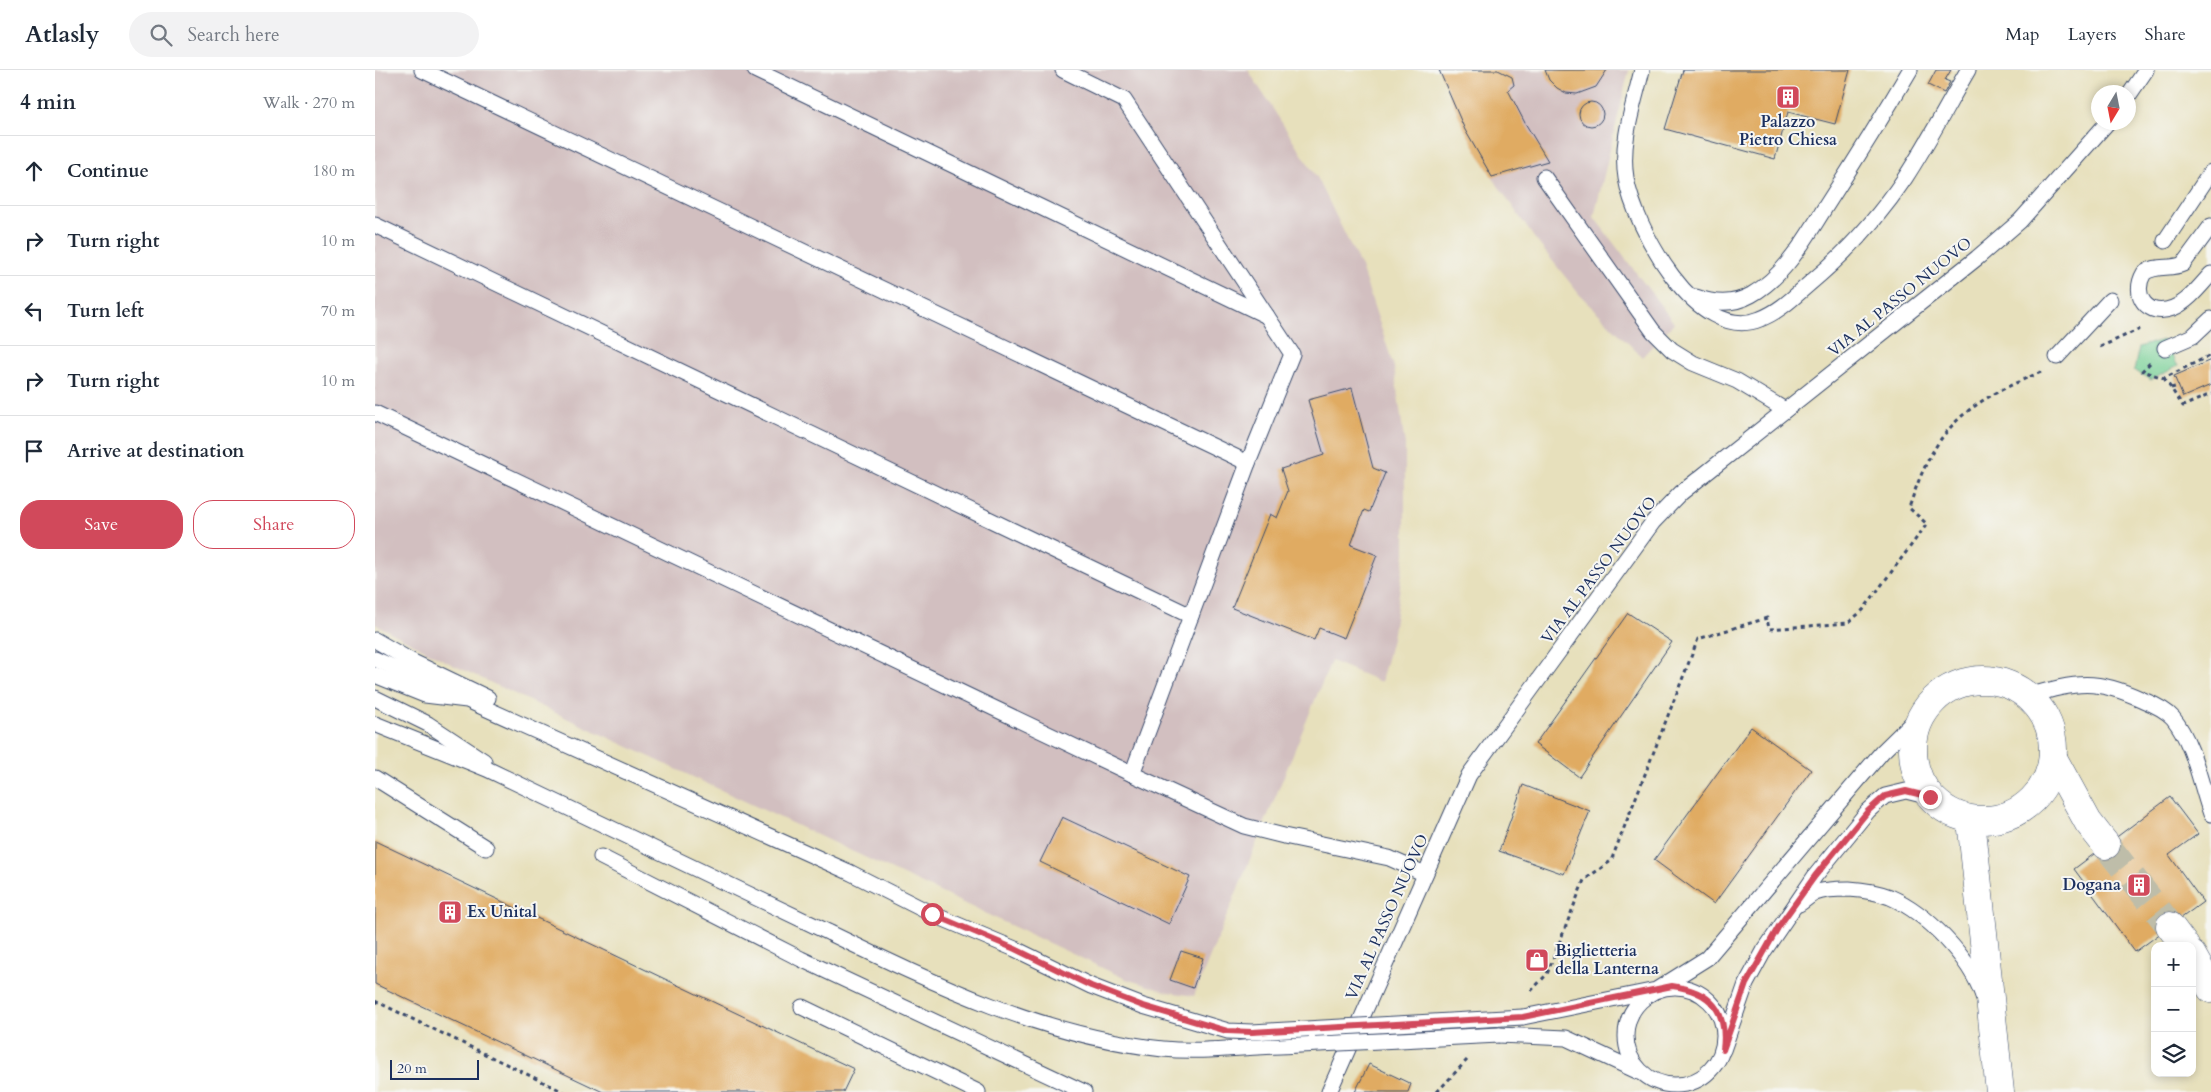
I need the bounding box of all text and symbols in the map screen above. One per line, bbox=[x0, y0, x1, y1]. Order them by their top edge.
search box bbox=[129, 12, 479, 57]
text: Atlasly bbox=[25, 18, 99, 51]
icon: search bbox=[147, 21, 175, 49]
text: Search here bbox=[187, 22, 280, 48]
text: Map bbox=[2005, 22, 2040, 47]
text: Layers bbox=[2068, 22, 2117, 47]
text: Share bbox=[2145, 22, 2186, 47]
building icon: Palazzo Pietro Chiesa bbox=[1775, 84, 1801, 110]
north arrow bbox=[2091, 85, 2136, 130]
text: 4 min bbox=[20, 88, 76, 117]
text: Walk · 270 m bbox=[263, 92, 355, 114]
place label: Palazzo Pietro Chiesa bbox=[1739, 111, 1837, 151]
icon: ahead bbox=[20, 157, 48, 185]
text: Continue bbox=[67, 158, 149, 184]
text: 180 m bbox=[313, 160, 355, 182]
icon: right bbox=[20, 227, 48, 255]
text: Turn right bbox=[67, 228, 159, 254]
text: 10 m bbox=[321, 230, 355, 252]
street label: VIA AL PASSO NUOVO bbox=[1823, 232, 1977, 362]
icon: left bbox=[20, 297, 48, 325]
text: Turn left bbox=[67, 298, 144, 324]
text: 70 m bbox=[321, 300, 355, 322]
icon: right bbox=[20, 367, 48, 395]
text: Turn right bbox=[67, 368, 159, 394]
text: 10 m bbox=[321, 370, 355, 392]
icon: arrive bbox=[20, 437, 48, 465]
text: Arrive at destination bbox=[67, 438, 244, 464]
street label: VIA AL PASSO NUOVO bbox=[1536, 492, 1662, 648]
button: Save bbox=[20, 500, 183, 549]
button: Share bbox=[193, 500, 355, 549]
route end bbox=[1919, 786, 1942, 809]
street label: VIA AL PASSO NUOVO bbox=[1340, 831, 1434, 1003]
building icon: Dogana bbox=[2126, 872, 2152, 898]
place label: Dogana bbox=[2062, 874, 2121, 896]
building icon: Ex Unital bbox=[437, 899, 463, 925]
place label: Ex Unital bbox=[467, 901, 537, 923]
route start bbox=[921, 903, 944, 926]
place label: Biglietteria della Lanterna bbox=[1555, 940, 1659, 980]
map controls bbox=[2151, 942, 2196, 1077]
button: + bbox=[2151, 942, 2196, 987]
shop icon: Biglietteria della Lanterna bbox=[1524, 947, 1550, 973]
button: − bbox=[2151, 987, 2196, 1032]
button: layers bbox=[2151, 1032, 2196, 1077]
scale bar bbox=[390, 1057, 479, 1080]
text: 20 m bbox=[397, 1059, 427, 1078]

